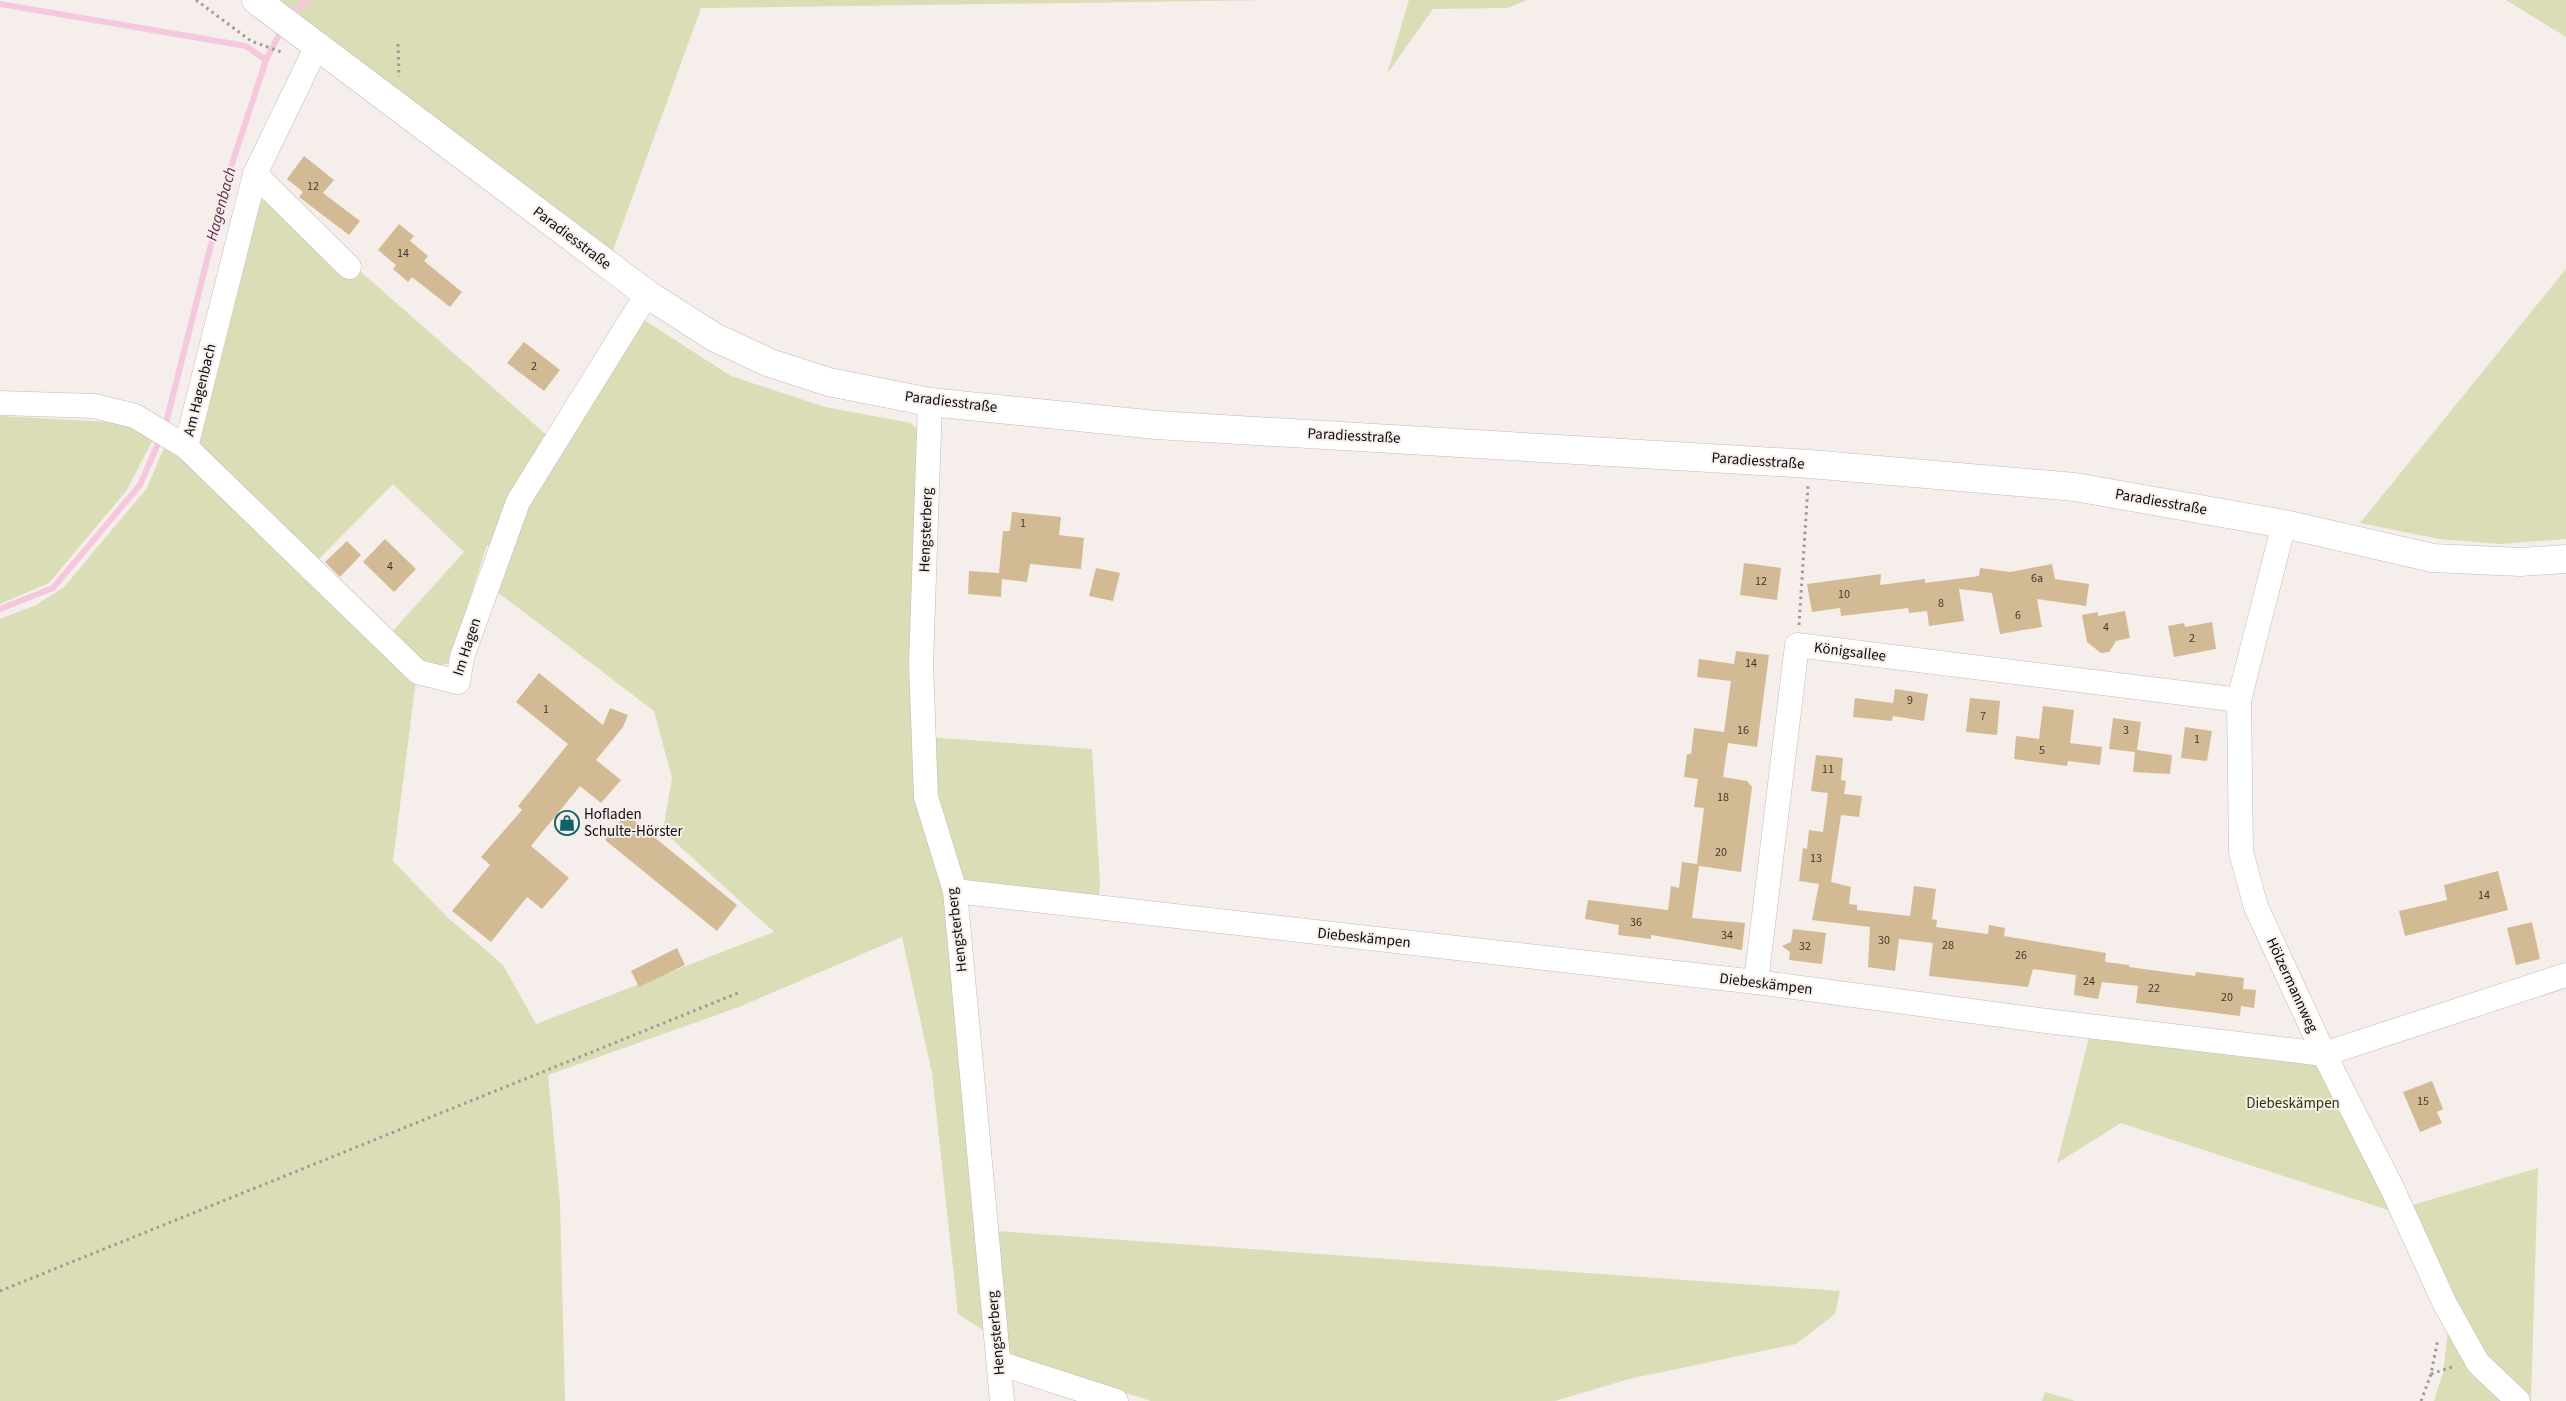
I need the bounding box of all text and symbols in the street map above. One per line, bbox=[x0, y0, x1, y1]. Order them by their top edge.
water label: Hagenbach bbox=[201, 165, 241, 243]
house number: 12 bbox=[307, 178, 319, 195]
street label: Paradiesstraße bbox=[529, 202, 615, 274]
house number: 14 bbox=[397, 245, 409, 262]
street label: Am Hagenbach bbox=[178, 342, 222, 438]
house number: 2 bbox=[531, 358, 537, 375]
street label: Paradiesstraße bbox=[904, 386, 998, 418]
street label: Paradiesstraße bbox=[1307, 423, 1401, 449]
street label: Paradiesstraße bbox=[1711, 447, 1805, 475]
street label: Paradiesstraße bbox=[2113, 484, 2209, 520]
street label: Hengsterberg bbox=[914, 487, 938, 573]
house number: 1 bbox=[1020, 515, 1026, 532]
house number: 4 bbox=[387, 558, 393, 575]
house number: 6a bbox=[2031, 570, 2043, 587]
house number: 12 bbox=[1755, 573, 1767, 590]
house number: 10 bbox=[1838, 586, 1850, 603]
house number: 8 bbox=[1938, 595, 1944, 612]
house number: 6 bbox=[2015, 607, 2021, 624]
street label: Im Hagen bbox=[448, 615, 486, 679]
house number: 4 bbox=[2103, 619, 2109, 636]
house number: 2 bbox=[2189, 630, 2195, 647]
street label: Königsallee bbox=[1813, 637, 1887, 667]
house number: 14 bbox=[1745, 655, 1757, 672]
house number: 9 bbox=[1907, 692, 1913, 709]
house number: 1 bbox=[543, 701, 549, 718]
house number: 7 bbox=[1980, 708, 1986, 725]
house number: 16 bbox=[1737, 722, 1749, 739]
house number: 3 bbox=[2123, 722, 2129, 739]
house number: 1 bbox=[2194, 731, 2200, 748]
house number: 5 bbox=[2039, 742, 2045, 759]
house number: 11 bbox=[1822, 761, 1834, 778]
house number: 18 bbox=[1717, 789, 1729, 806]
place label: Hofladen Schulte-Hörster bbox=[584, 804, 683, 842]
shop icon: Hofladen Schulte-Hörster bbox=[554, 810, 580, 836]
house number: 20 bbox=[1715, 844, 1727, 861]
house number: 13 bbox=[1810, 850, 1822, 867]
street label: Hengsterberg bbox=[941, 886, 973, 973]
house number: 14 bbox=[2478, 887, 2490, 904]
house number: 36 bbox=[1630, 914, 1642, 931]
street label: Diebeskämpen bbox=[1316, 923, 1412, 953]
house number: 34 bbox=[1721, 927, 1733, 944]
house number: 30 bbox=[1878, 932, 1890, 949]
street label: Hölzermannweg bbox=[2261, 934, 2323, 1036]
house number: 28 bbox=[1942, 937, 1954, 954]
house number: 32 bbox=[1799, 938, 1811, 955]
house number: 26 bbox=[2015, 947, 2027, 964]
street label: Diebeskämpen bbox=[1718, 968, 1814, 1000]
house number: 24 bbox=[2083, 973, 2095, 990]
house number: 22 bbox=[2148, 980, 2160, 997]
house number: 20 bbox=[2221, 989, 2233, 1006]
park label: Diebeskämpen bbox=[2246, 1093, 2340, 1114]
house number: 15 bbox=[2417, 1093, 2429, 1110]
street label: Hengsterberg bbox=[982, 1289, 1010, 1376]

